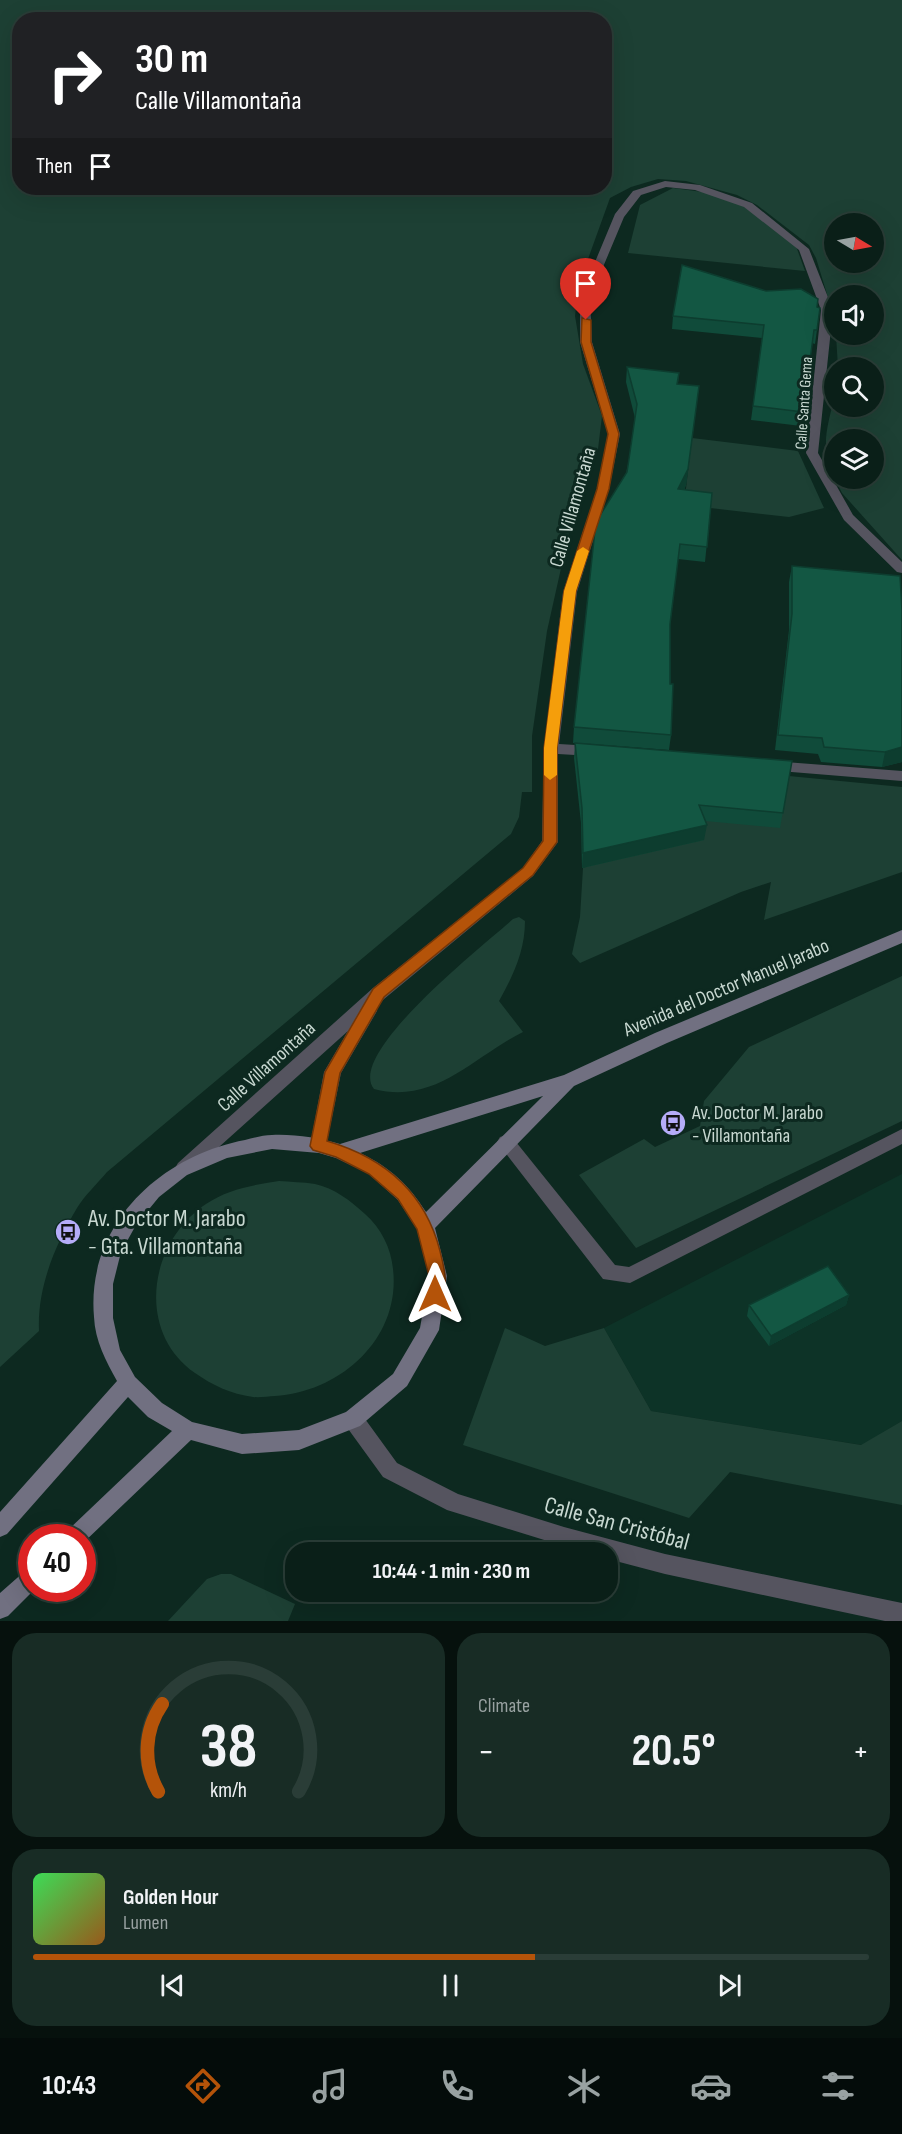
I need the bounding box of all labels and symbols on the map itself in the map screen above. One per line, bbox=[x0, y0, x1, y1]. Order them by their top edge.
north arrow bbox=[824, 213, 884, 273]
pin bbox=[560, 258, 611, 320]
street label: Calle Santa Gema bbox=[792, 356, 817, 450]
street label: Calle Villamontaña bbox=[544, 445, 602, 570]
street label: Avenida del Doctor Manuel Jarabo bbox=[619, 934, 833, 1043]
street label: Calle Villamontaña bbox=[213, 1017, 321, 1117]
place label: Av. Doctor M. Jarabo - Villamontaña bbox=[691, 1101, 823, 1148]
bus stop icon: Av. Doctor M. Jarabo - Villamontaña bbox=[658, 1108, 688, 1138]
place label: Av. Doctor M. Jarabo - Gta. Villamontaña bbox=[87, 1204, 246, 1261]
bus stop icon: Av. Doctor M. Jarabo - Gta. Villamontaña bbox=[53, 1217, 83, 1247]
position arrow bbox=[403, 1262, 467, 1326]
street label: Calle San Cristóbal bbox=[541, 1490, 692, 1557]
speed limit sign: 40 bbox=[18, 1524, 96, 1602]

